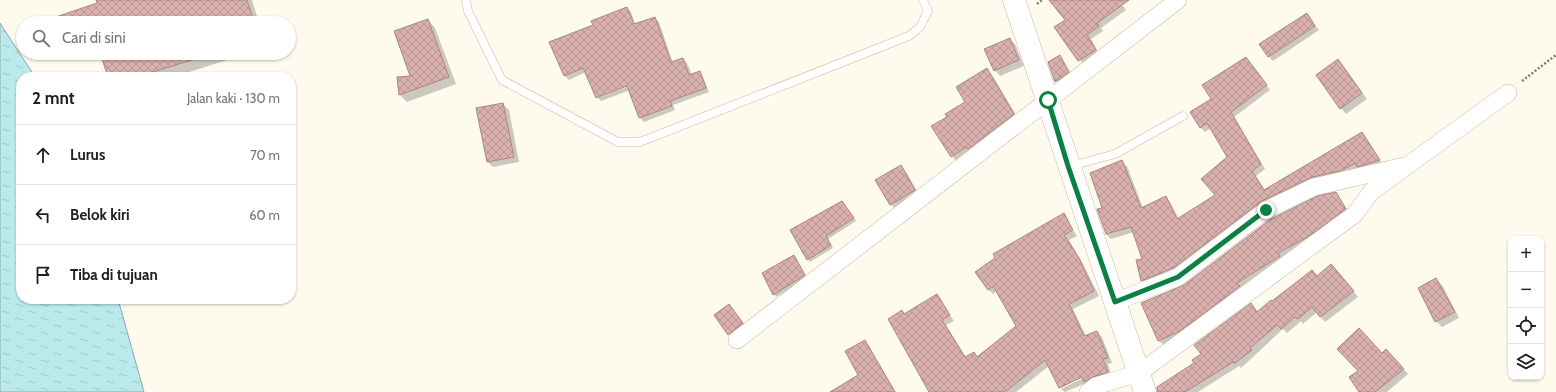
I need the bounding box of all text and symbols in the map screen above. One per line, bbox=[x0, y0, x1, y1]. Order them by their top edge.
search box bbox=[16, 16, 296, 60]
icon: search bbox=[30, 27, 52, 49]
text: Cari di sini bbox=[62, 29, 126, 47]
text: 2 mnt bbox=[32, 88, 75, 108]
text: Jalan kaki · 130 m bbox=[187, 90, 280, 106]
route start bbox=[1039, 91, 1057, 109]
icon: ahead bbox=[32, 144, 54, 166]
text: Lurus bbox=[70, 146, 105, 164]
text: 70 m bbox=[250, 147, 280, 163]
route end bbox=[1257, 201, 1275, 219]
icon: left bbox=[32, 204, 54, 226]
text: Belok kiri bbox=[70, 206, 130, 224]
text: 60 m bbox=[249, 207, 280, 223]
map controls bbox=[1508, 236, 1544, 380]
button: + bbox=[1508, 236, 1544, 272]
icon: arrive bbox=[32, 264, 54, 286]
text: Tiba di tujuan bbox=[70, 266, 158, 284]
button: − bbox=[1508, 272, 1544, 308]
button: locate bbox=[1508, 308, 1544, 344]
button: layers bbox=[1508, 344, 1544, 380]

